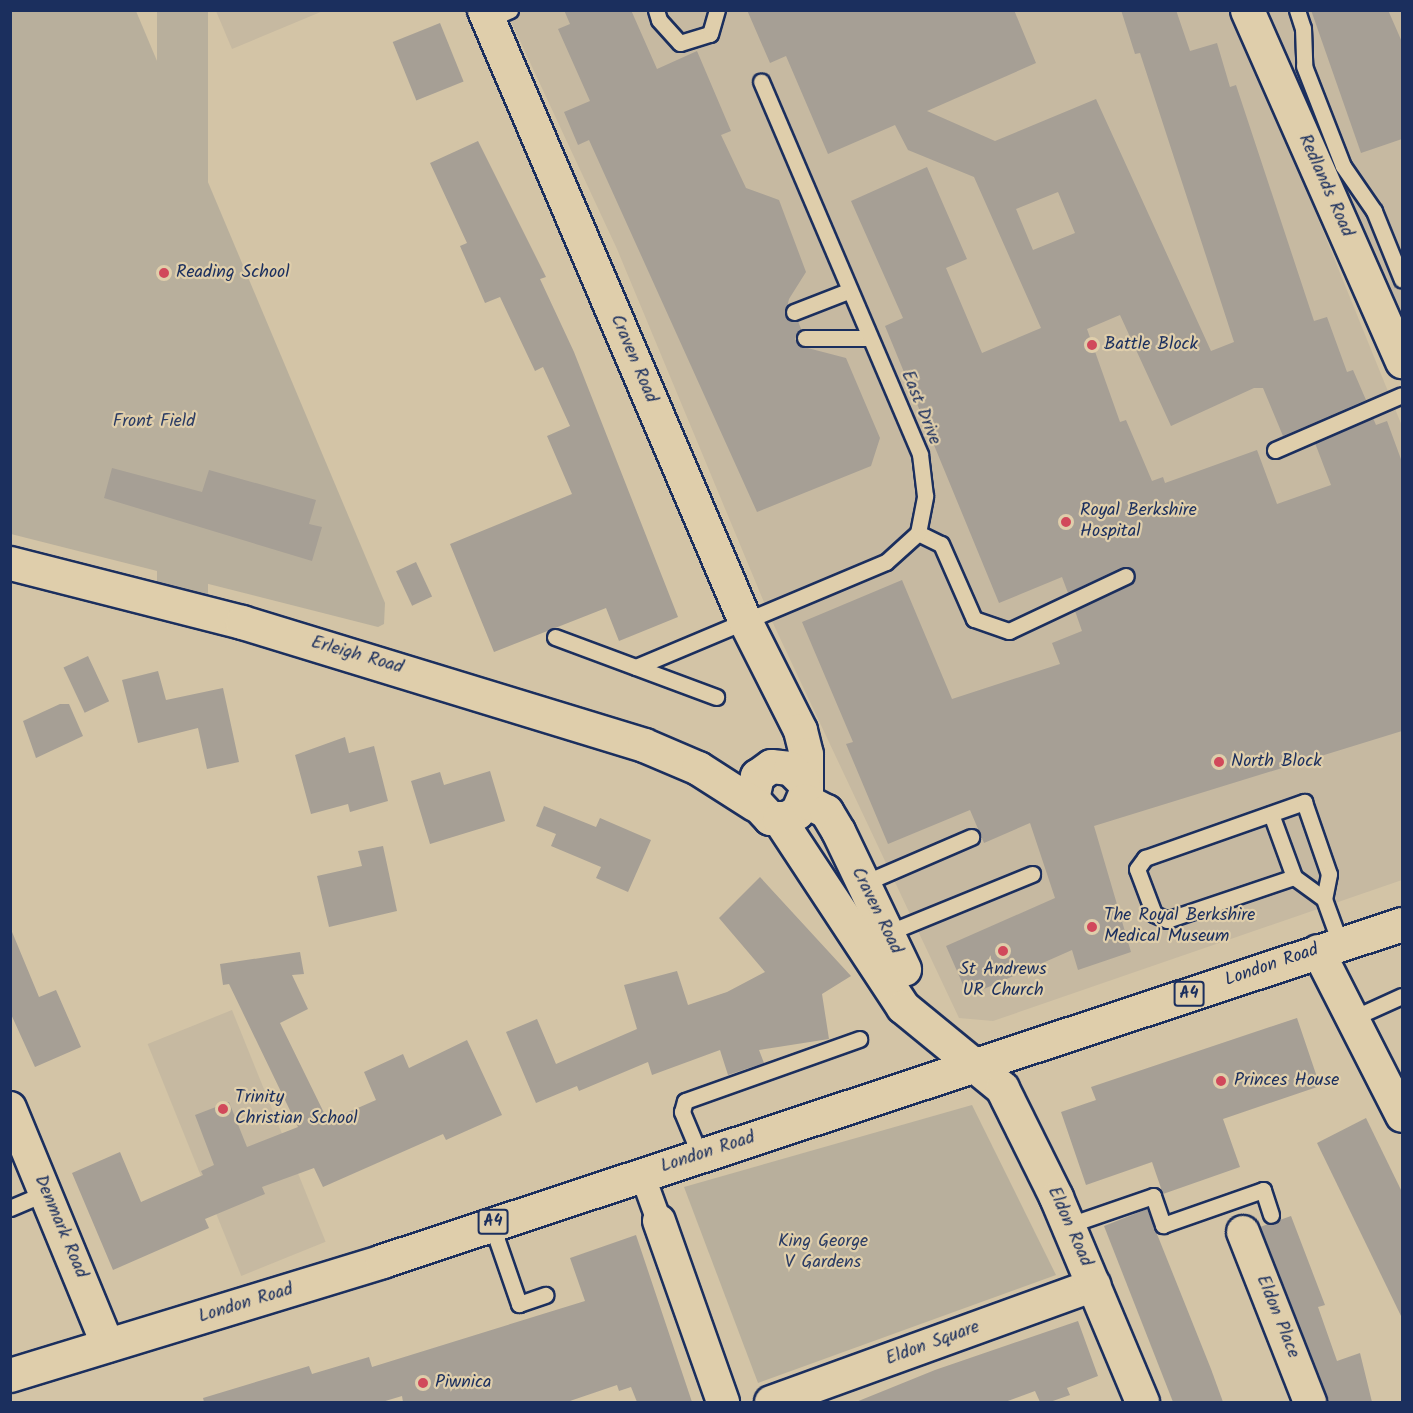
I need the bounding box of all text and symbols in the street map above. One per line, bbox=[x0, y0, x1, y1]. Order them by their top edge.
street label: Redlands Road bbox=[1293, 131, 1357, 241]
place label: Reading School bbox=[176, 262, 290, 284]
marker: Reading School bbox=[157, 266, 171, 280]
street label: Craven Road bbox=[605, 312, 661, 406]
place label: Battle Block bbox=[1104, 334, 1198, 356]
marker: Battle Block bbox=[1085, 338, 1099, 352]
street label: East Drive bbox=[895, 368, 945, 448]
park label: Front Field bbox=[113, 411, 195, 433]
place label: Royal Berkshire Hospital bbox=[1080, 501, 1197, 544]
marker: Royal Berkshire Hospital bbox=[1057, 513, 1075, 531]
street label: Erleigh Road bbox=[308, 633, 406, 679]
place label: North Block bbox=[1231, 751, 1322, 773]
marker: North Block bbox=[1212, 755, 1226, 769]
street label: Craven Road bbox=[846, 864, 906, 958]
place label: The Royal Berkshire Medical Museum bbox=[1104, 906, 1255, 948]
marker: The Royal Berkshire Medical Museum bbox=[1085, 920, 1099, 934]
street label: London Road bbox=[1222, 940, 1322, 992]
marker: St Andrews UR Church bbox=[996, 944, 1010, 958]
place label: St Andrews UR Church bbox=[959, 960, 1047, 1002]
road number: A4 bbox=[1172, 981, 1206, 1007]
place label: Princes House bbox=[1234, 1070, 1339, 1092]
marker: Princes House bbox=[1212, 1072, 1230, 1090]
place label: Trinity Christian School bbox=[235, 1088, 358, 1130]
marker: Trinity Christian School bbox=[216, 1102, 230, 1116]
street label: London Road bbox=[658, 1128, 758, 1178]
street label: Denmark Road bbox=[29, 1172, 91, 1282]
street label: Eldon Road bbox=[1042, 1184, 1096, 1270]
road number: A4 bbox=[476, 1209, 510, 1235]
park label: King George V Gardens bbox=[778, 1232, 868, 1274]
street label: Eldon Place bbox=[1251, 1272, 1303, 1362]
street label: London Road bbox=[196, 1279, 296, 1329]
street label: Eldon Square bbox=[883, 1317, 983, 1371]
place label: Piwnica bbox=[435, 1372, 492, 1394]
marker: Piwnica bbox=[416, 1376, 430, 1390]

